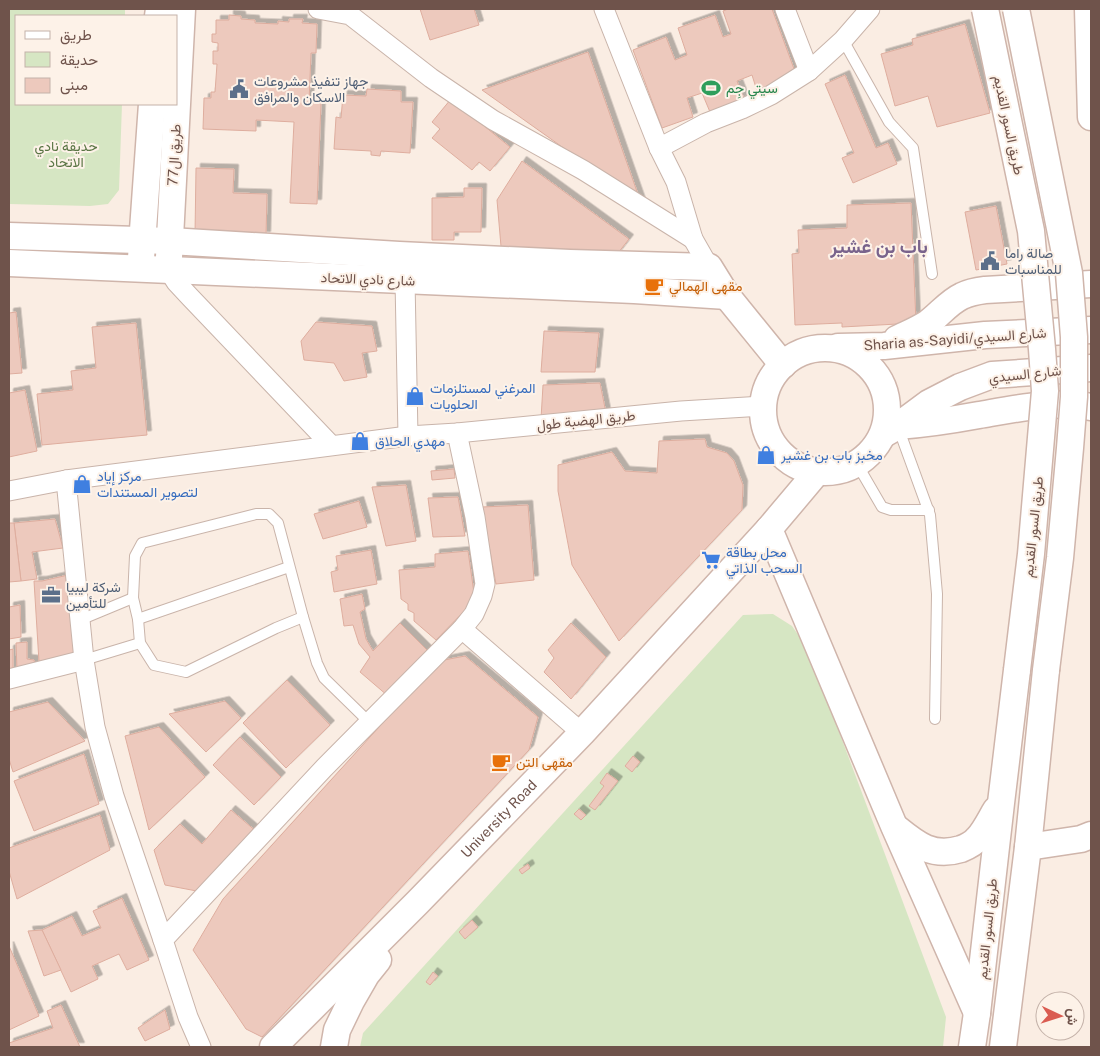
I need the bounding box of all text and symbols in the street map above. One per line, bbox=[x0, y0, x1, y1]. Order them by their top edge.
legend bbox=[15, 15, 178, 105]
text: طريق bbox=[60, 26, 92, 45]
text: حديقة bbox=[60, 51, 98, 69]
place label: جهاز تنفيذ مشروعات الاسكان والمرافق bbox=[254, 73, 368, 106]
street label: طريق السور القديم bbox=[990, 74, 1027, 177]
text: مبنى bbox=[60, 76, 88, 95]
sports icon: سيتي جِم bbox=[700, 77, 722, 99]
public building icon: جهاز تنفيذ مشروعات الاسكان والمرافق bbox=[228, 78, 250, 100]
place label: سيتي جِم bbox=[726, 80, 778, 100]
street label: طريق ال77 bbox=[164, 123, 186, 187]
park label: حديقة نادي الاتحاد bbox=[34, 138, 98, 170]
district label: باب بن غشير bbox=[829, 235, 928, 259]
place label: صالة راما للمناسبات bbox=[1005, 245, 1062, 278]
public building icon: صالة راما للمناسبات bbox=[979, 250, 1001, 272]
street label: شارع نادي الاتحاد bbox=[320, 269, 416, 293]
cafe icon: مقهى الهمالي bbox=[643, 275, 665, 297]
place label: مقهى الهمالي bbox=[669, 278, 743, 298]
street label: Sharia as-Sayidi/شارع السيدي bbox=[863, 325, 1047, 357]
street label: شارع السيدي bbox=[988, 362, 1063, 390]
place label: المرغني لمستلزمات الحلويات bbox=[430, 380, 536, 413]
shop icon: المرغني لمستلزمات الحلويات bbox=[404, 385, 426, 407]
street label: طريق الهضبة طول bbox=[536, 407, 636, 435]
shop icon: مهدي الحلاق bbox=[349, 430, 371, 452]
place label: مهدي الحلاق bbox=[375, 433, 445, 453]
shop icon: مخبز باب بن غشير bbox=[755, 444, 777, 466]
place label: مخبز باب بن غشير bbox=[780, 447, 883, 464]
place label: مركز إياد لتصوير المستندات bbox=[97, 468, 198, 501]
shop icon: مركز إياد لتصوير المستندات bbox=[71, 473, 93, 495]
street label: طريق السور القديم bbox=[1020, 476, 1047, 578]
place label: محل بطاقة السحب الذاتي bbox=[726, 544, 802, 580]
supermarket icon: محل بطاقة السحب الذاتي bbox=[700, 549, 722, 571]
place label: شركة ليبيا للتأمين bbox=[66, 579, 121, 612]
office icon: شركة ليبيا للتأمين bbox=[40, 584, 62, 606]
cafe icon: مقهى التن bbox=[490, 751, 512, 773]
place label: مقهى التن bbox=[516, 754, 573, 771]
street label: University Road bbox=[458, 777, 540, 861]
street label: طريق السور القديم bbox=[974, 878, 1001, 980]
north arrow bbox=[1035, 991, 1085, 1041]
text: ش bbox=[1063, 1008, 1082, 1026]

